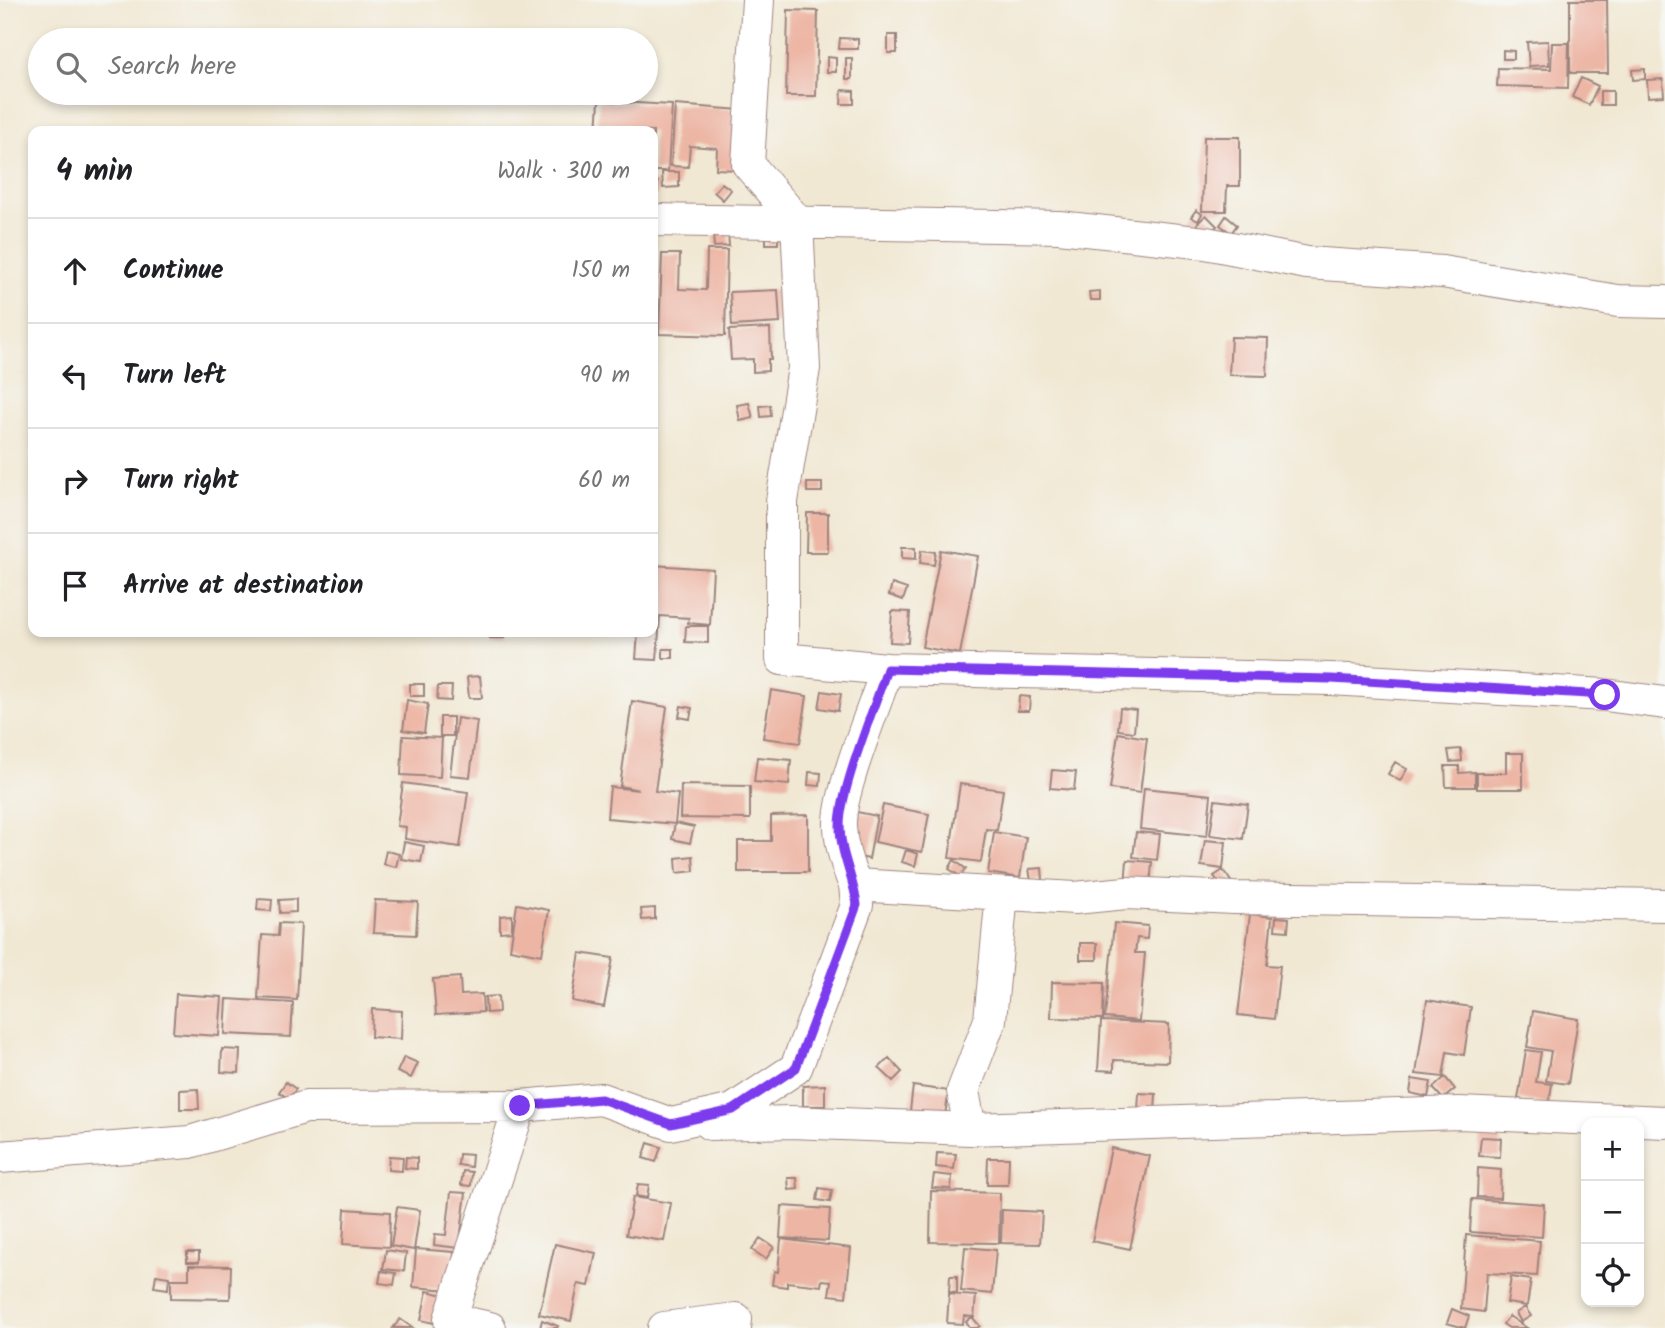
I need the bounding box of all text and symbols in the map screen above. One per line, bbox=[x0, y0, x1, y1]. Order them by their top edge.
search box bbox=[28, 28, 658, 105]
text: Search here bbox=[108, 46, 236, 88]
icon: search bbox=[52, 48, 90, 86]
text: 4 min bbox=[56, 148, 133, 196]
text: Walk · 300 m bbox=[497, 154, 630, 190]
text: Continue bbox=[123, 250, 224, 292]
icon: ahead bbox=[56, 252, 94, 290]
text: 150 m bbox=[571, 253, 630, 289]
text: Turn left bbox=[123, 355, 226, 397]
icon: left bbox=[56, 357, 94, 395]
text: 90 m bbox=[580, 358, 630, 394]
text: Turn right bbox=[123, 460, 239, 502]
icon: right bbox=[56, 462, 94, 500]
text: 60 m bbox=[578, 463, 630, 499]
text: Arrive at destination bbox=[123, 565, 363, 607]
icon: arrive bbox=[56, 567, 94, 605]
route start bbox=[1589, 679, 1620, 710]
route end bbox=[504, 1090, 535, 1121]
map controls bbox=[1581, 1118, 1644, 1307]
button: + bbox=[1581, 1118, 1644, 1181]
button: − bbox=[1581, 1181, 1644, 1244]
button: locate bbox=[1581, 1244, 1644, 1307]

